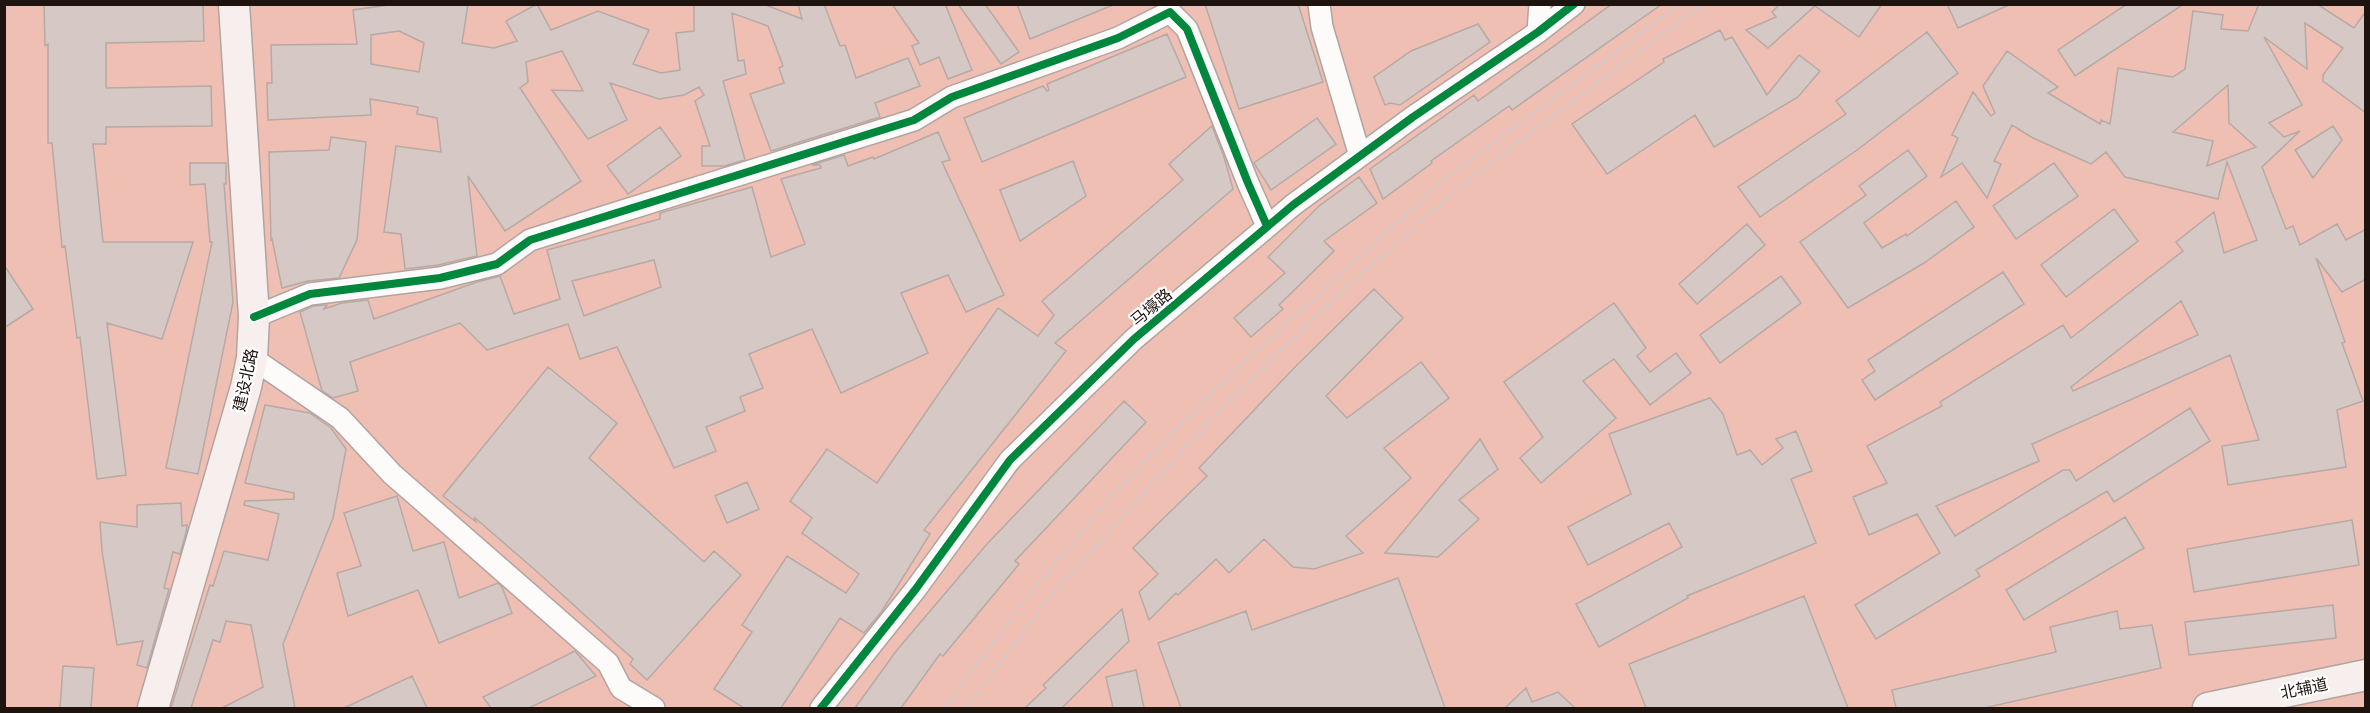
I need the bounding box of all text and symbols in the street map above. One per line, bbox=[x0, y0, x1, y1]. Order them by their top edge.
street label: 马壕路 bbox=[1127, 285, 1175, 329]
street label: 建设北路 bbox=[230, 347, 260, 413]
street label: 北辅道 bbox=[2279, 674, 2329, 702]

